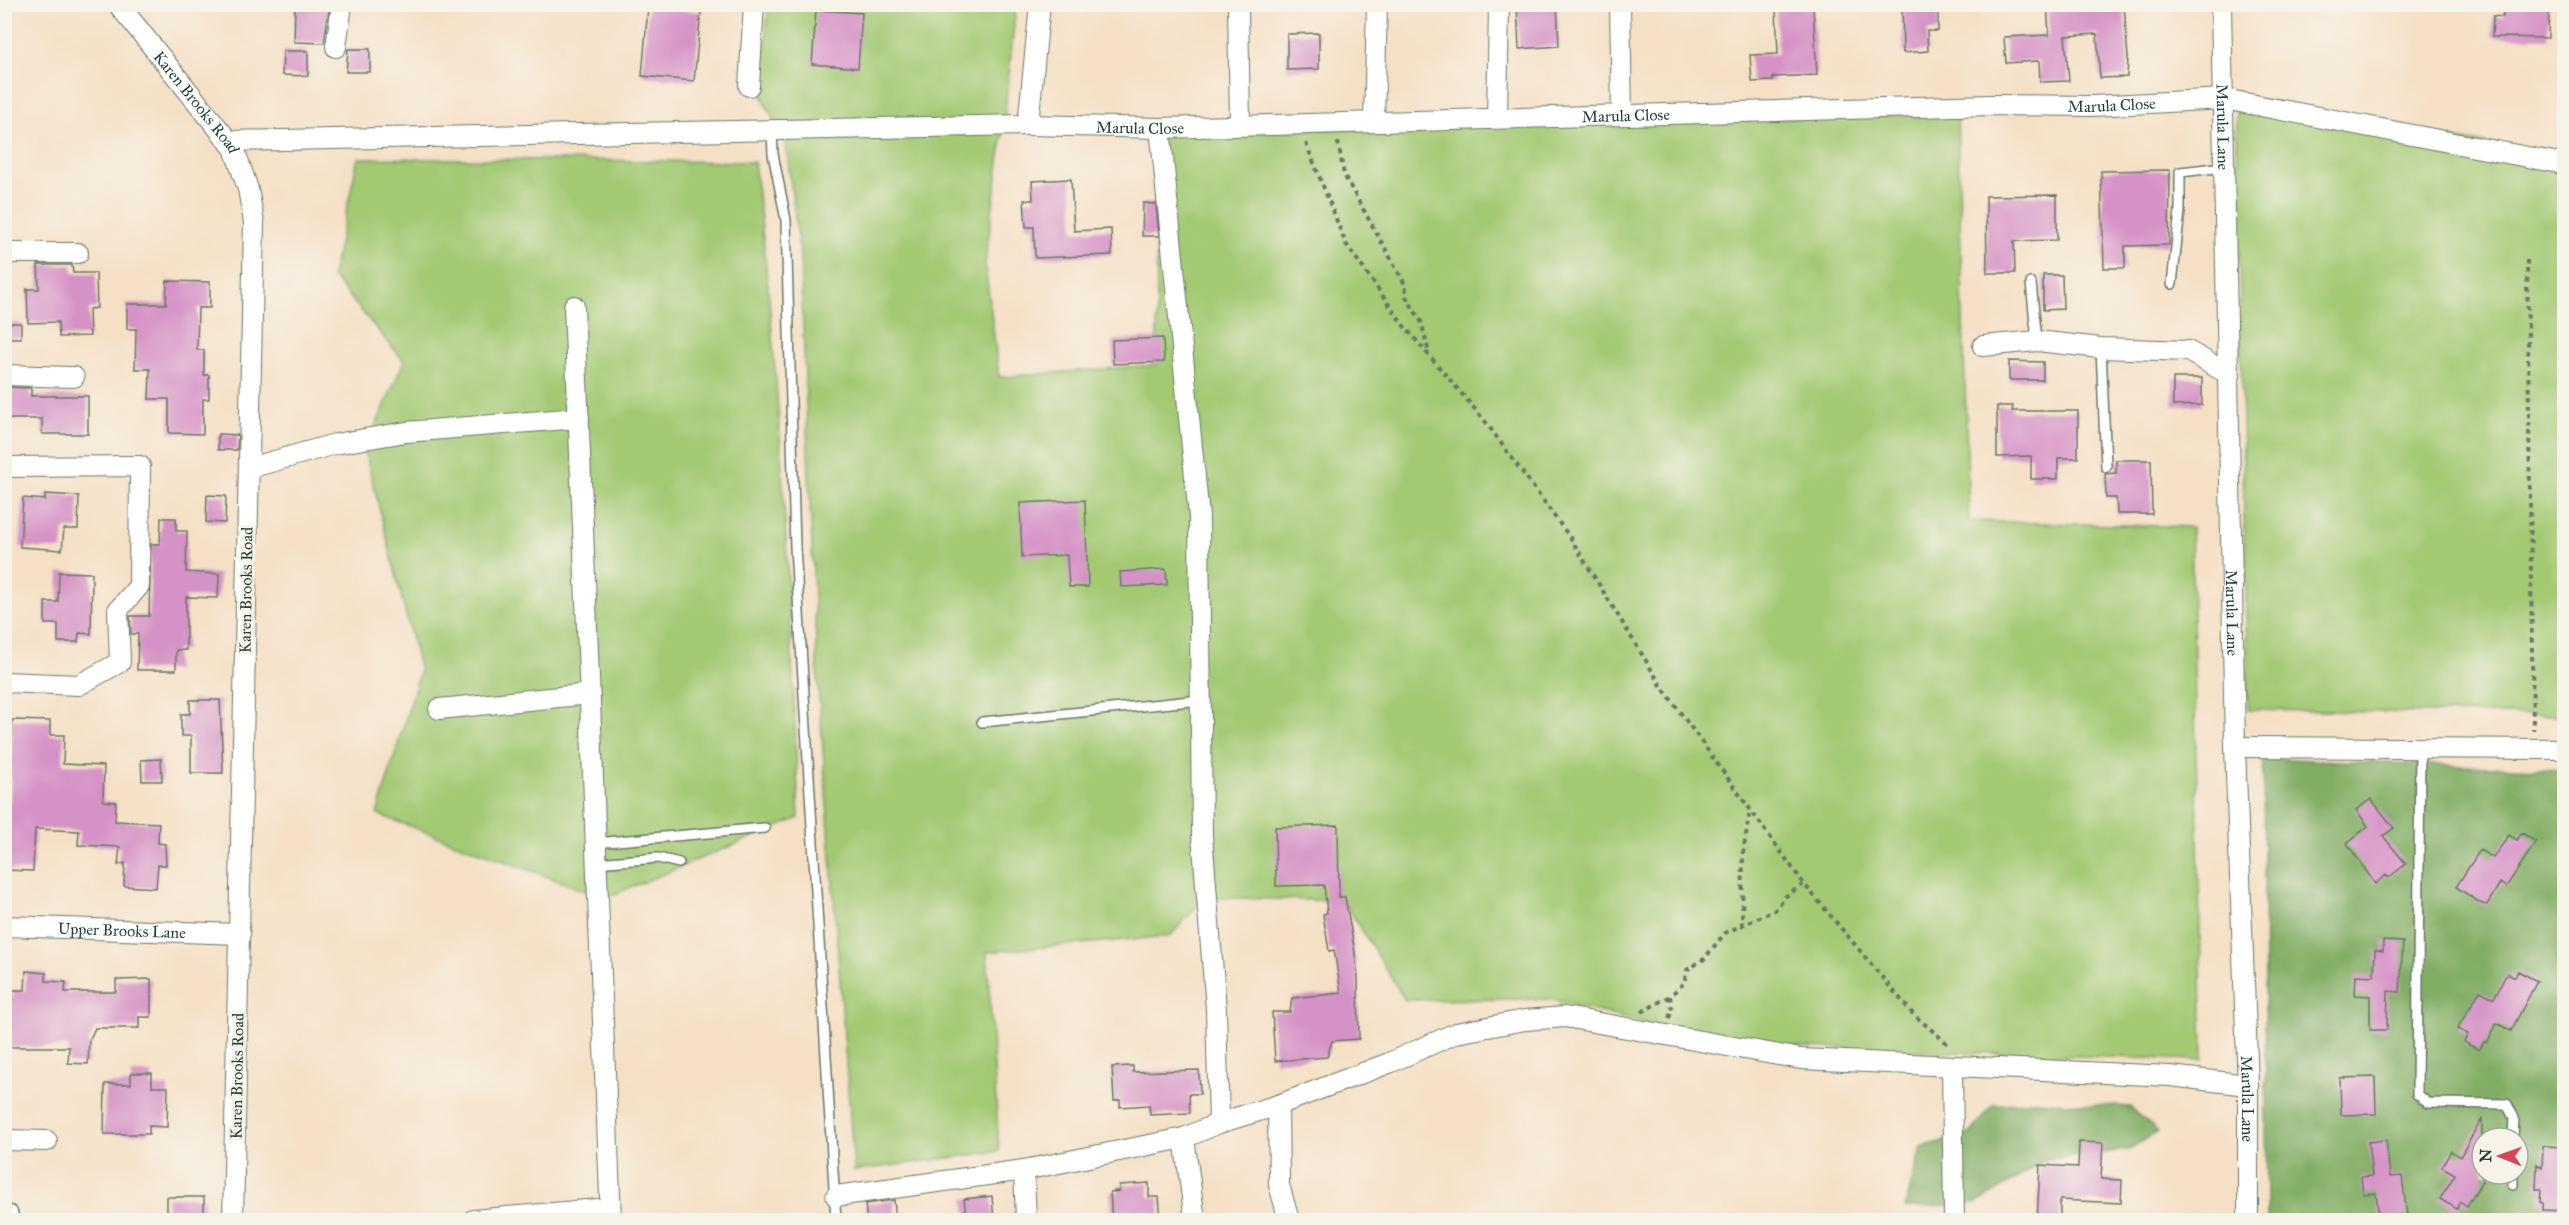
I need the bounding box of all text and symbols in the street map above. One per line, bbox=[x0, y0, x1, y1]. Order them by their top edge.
street label: Karen Brooks Road bbox=[150, 47, 244, 155]
street label: Marula Lane bbox=[2213, 84, 2234, 171]
street label: Marula Close bbox=[2067, 93, 2157, 116]
street label: Marula Close bbox=[1581, 104, 1671, 126]
street label: Marula Close bbox=[1096, 117, 1185, 138]
street label: Karen Brooks Road bbox=[235, 527, 257, 653]
street label: Marula Lane bbox=[2222, 570, 2243, 657]
street label: Upper Brooks Lane bbox=[58, 918, 186, 942]
street label: Karen Brooks Road bbox=[226, 1013, 248, 1139]
street label: Marula Lane bbox=[2237, 1055, 2258, 1142]
north arrow bbox=[2470, 1126, 2530, 1186]
text: N bbox=[2476, 1148, 2495, 1163]

